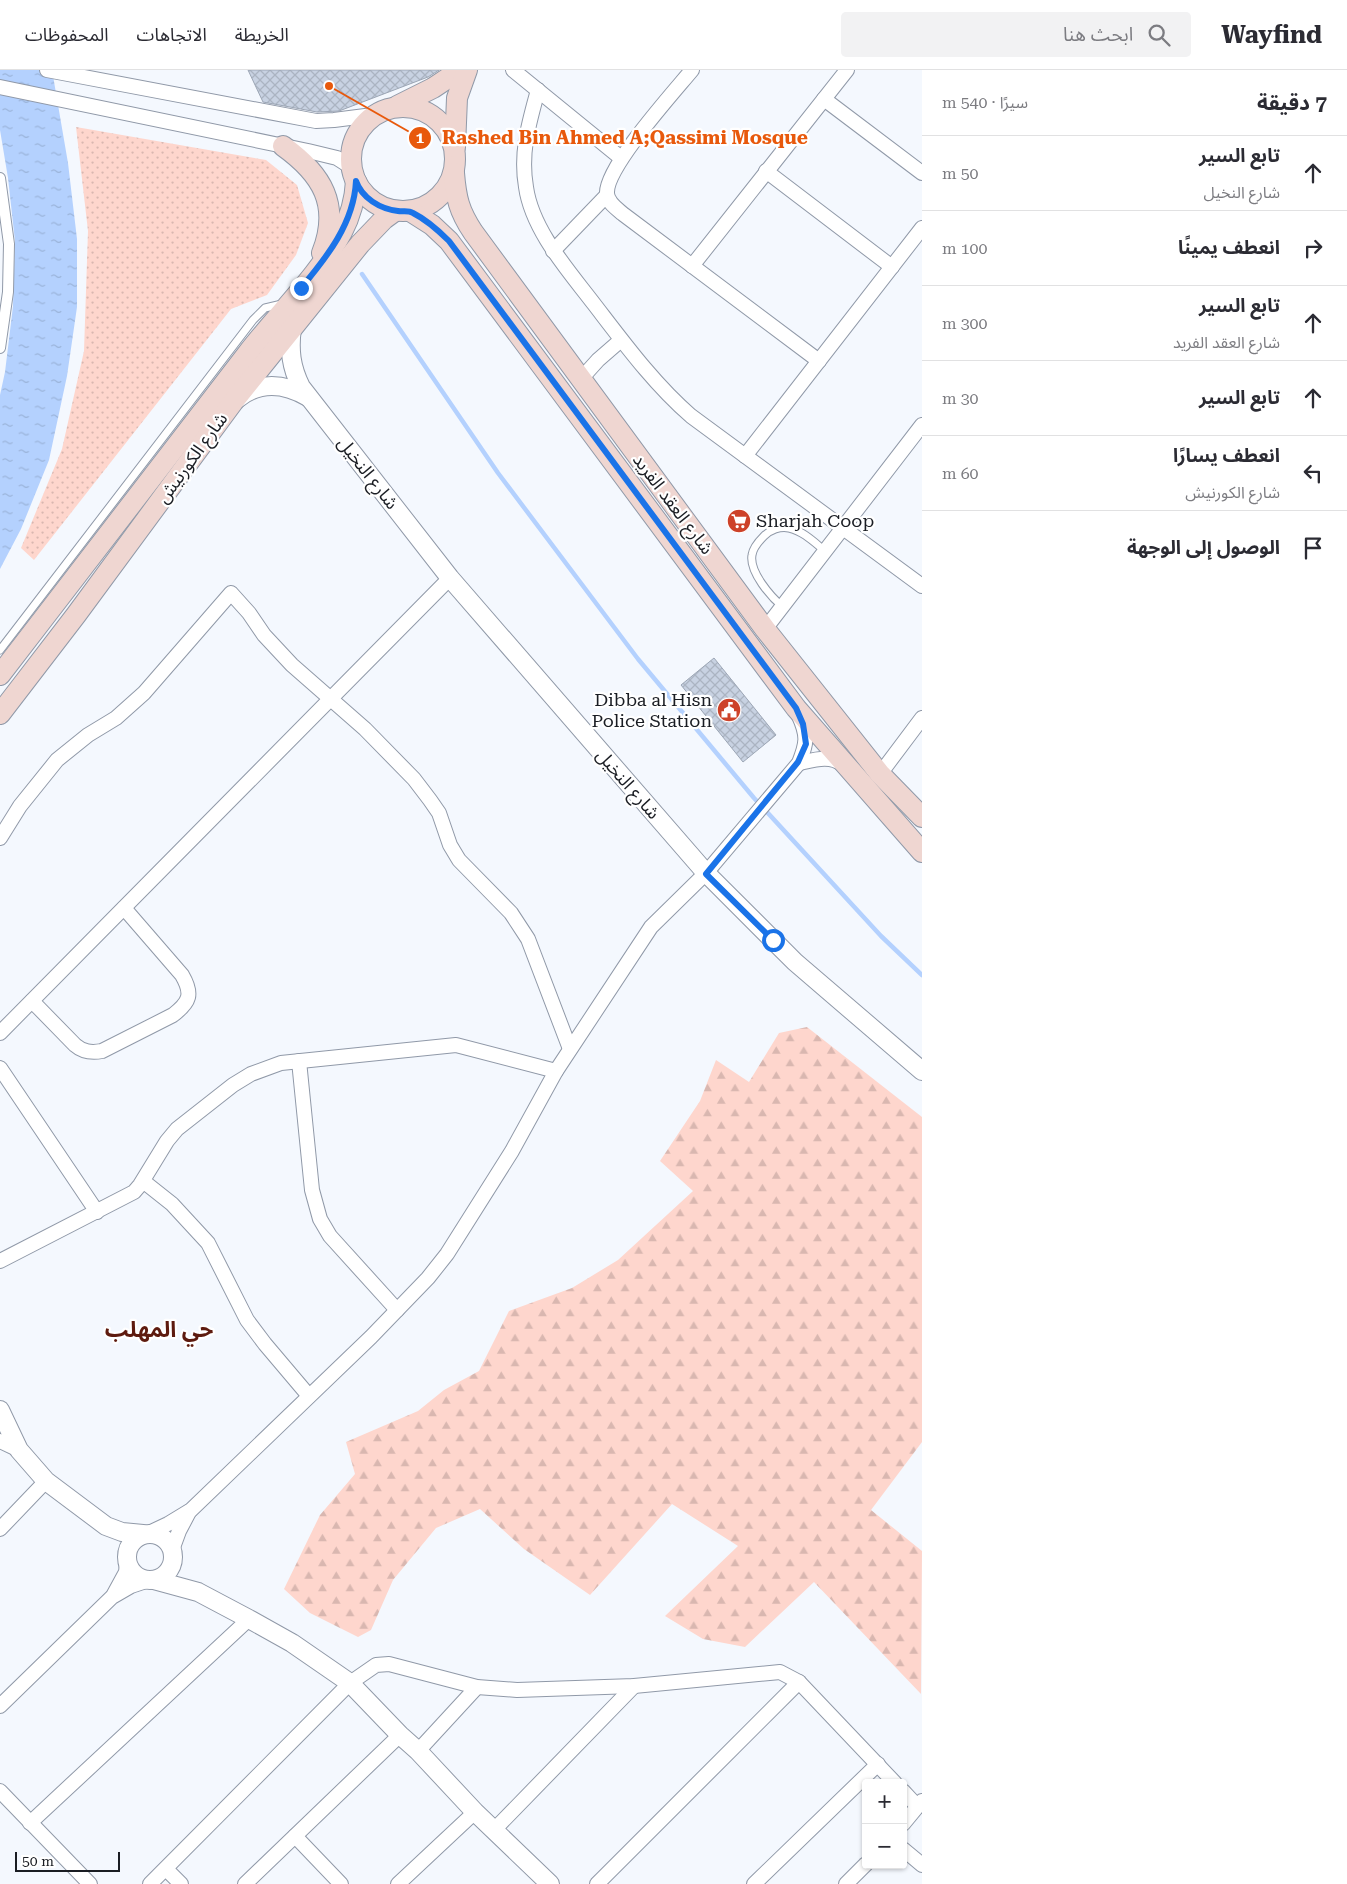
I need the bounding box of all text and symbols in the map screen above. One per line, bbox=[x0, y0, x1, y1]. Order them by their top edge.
search box bbox=[841, 12, 1191, 57]
icon: search bbox=[1145, 21, 1173, 49]
text: Wayfind bbox=[1221, 21, 1322, 49]
text: ابحث هنا bbox=[1063, 23, 1133, 46]
text: المحفوظات bbox=[25, 24, 109, 45]
text: الاتجاهات bbox=[137, 24, 207, 45]
text: الخريطة bbox=[235, 24, 289, 45]
text: 7 دقيقة bbox=[1257, 91, 1327, 115]
text: سيرًا · 540 m bbox=[942, 93, 1028, 112]
callout: Rashed Bin Ahmed A;Qassimi Mosque bbox=[408, 121, 818, 155]
text: Rashed Bin Ahmed A;Qassimi Mosque bbox=[442, 126, 808, 149]
text: 1 bbox=[416, 129, 425, 147]
text: تابع السير bbox=[1199, 144, 1280, 167]
icon: ahead bbox=[1299, 159, 1327, 187]
text: 50 m bbox=[942, 164, 979, 183]
text: شارع النخيل bbox=[1203, 183, 1280, 202]
icon: right bbox=[1299, 234, 1327, 262]
text: انعطف يمينًا bbox=[1178, 236, 1280, 259]
text: 100 m bbox=[942, 239, 988, 258]
route end bbox=[290, 277, 313, 300]
text: تابع السير bbox=[1199, 294, 1280, 317]
icon: ahead bbox=[1299, 309, 1327, 337]
text: 300 m bbox=[942, 314, 988, 333]
text: شارع العقد الفريد bbox=[1173, 333, 1280, 352]
icon: ahead bbox=[1299, 384, 1327, 412]
text: تابع السير bbox=[1199, 386, 1280, 409]
text: 30 m bbox=[942, 389, 979, 408]
street label: شارع الكورنيش bbox=[152, 408, 235, 509]
street label: شارع النخيل bbox=[330, 432, 403, 516]
text: انعطف يسارًا bbox=[1173, 444, 1280, 467]
street label: شارع العقد الفريد bbox=[626, 449, 718, 561]
icon: left bbox=[1299, 459, 1327, 487]
text: 60 m bbox=[942, 464, 979, 483]
text: شارع الكورنيش bbox=[1185, 483, 1280, 502]
supermarket icon: Sharjah Coop bbox=[726, 508, 752, 534]
place label: Sharjah Coop bbox=[756, 510, 874, 531]
icon: arrive bbox=[1299, 534, 1327, 562]
text: الوصول إلى الوجهة bbox=[1127, 536, 1280, 559]
place label: Dibba al Hisn Police Station bbox=[592, 689, 712, 731]
public building icon: Dibba al Hisn Police Station bbox=[716, 697, 742, 723]
street label: شارع النخيل bbox=[589, 744, 665, 826]
route start bbox=[762, 929, 785, 952]
district label: حي المهلب bbox=[105, 1317, 213, 1347]
map controls bbox=[862, 1779, 907, 1869]
button: + bbox=[862, 1779, 907, 1824]
button: − bbox=[862, 1824, 907, 1869]
scale bar bbox=[15, 1849, 120, 1872]
text: 50 m bbox=[22, 1853, 54, 1869]

